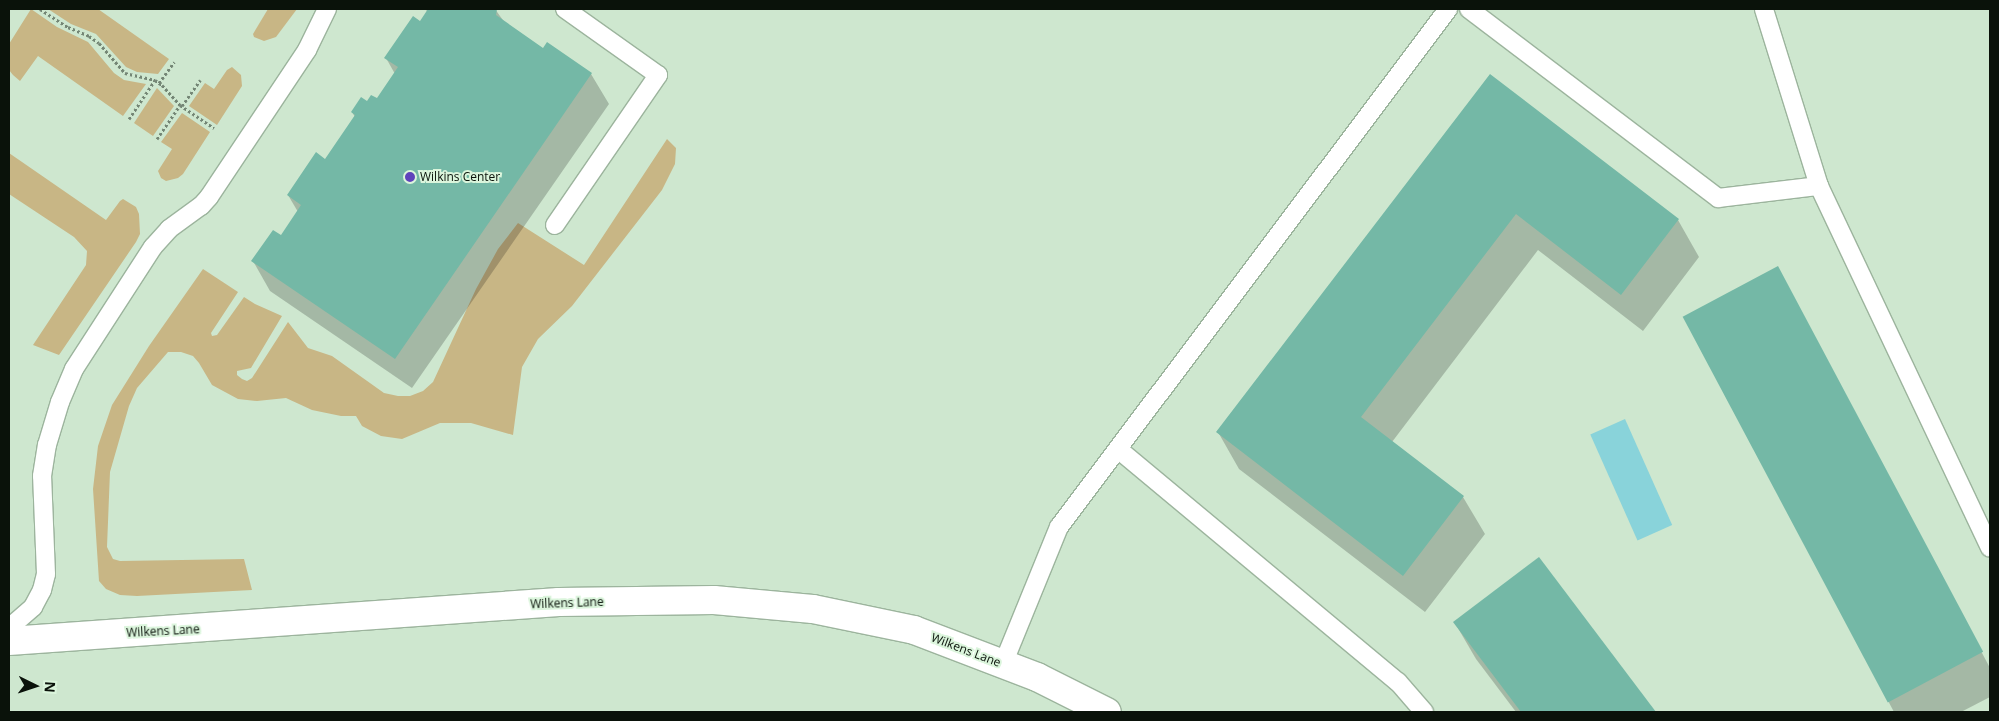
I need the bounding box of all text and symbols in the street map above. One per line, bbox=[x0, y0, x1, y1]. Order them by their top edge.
place label: Wilkins Center bbox=[420, 170, 500, 184]
marker: Wilkins Center bbox=[404, 171, 416, 183]
street label: Wilkens Lane bbox=[530, 595, 604, 611]
street label: Wilkens Lane bbox=[126, 622, 200, 640]
street label: Wilkens Lane bbox=[929, 630, 1003, 670]
north arrow bbox=[10, 661, 60, 711]
text: N bbox=[41, 681, 60, 693]

